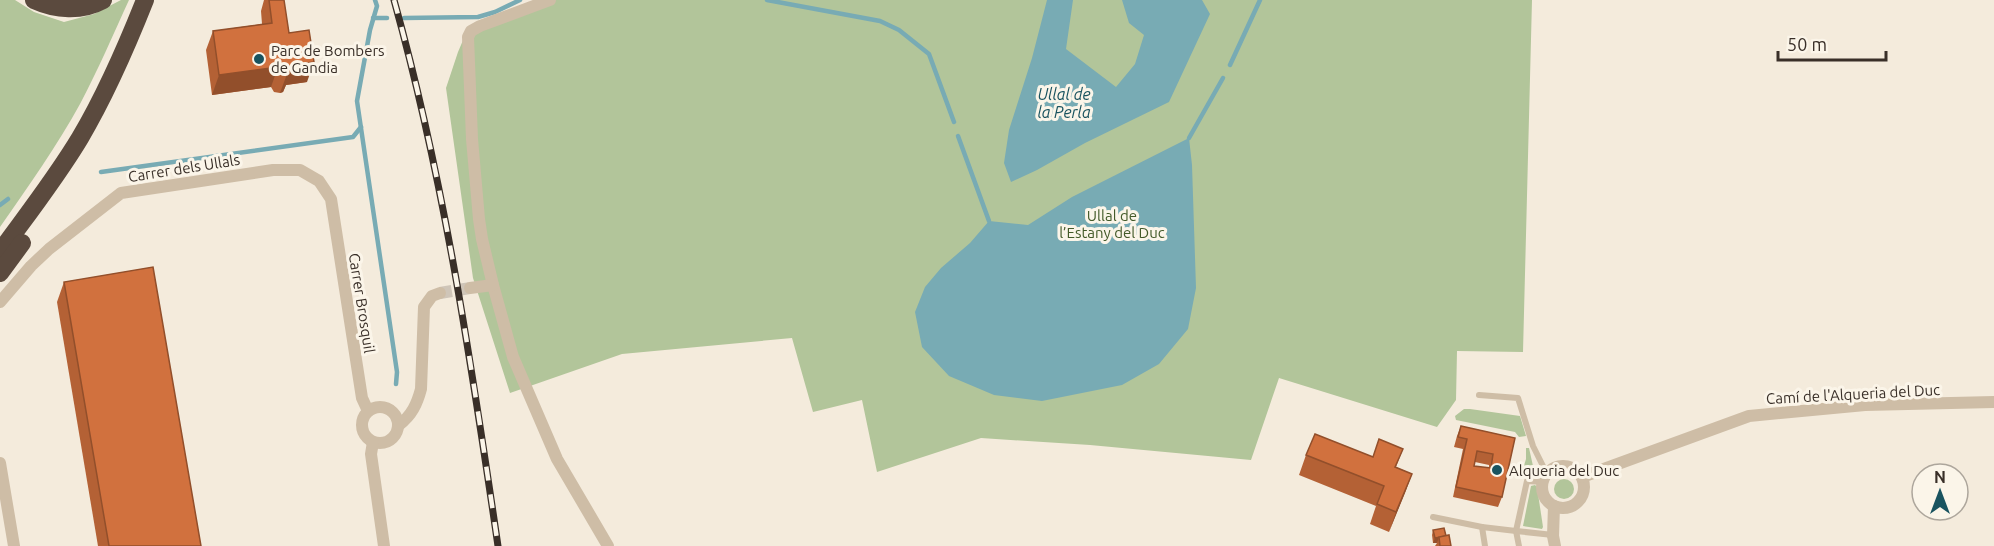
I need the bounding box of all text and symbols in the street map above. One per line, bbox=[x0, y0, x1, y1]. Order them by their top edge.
scale bar bbox=[1778, 24, 1886, 62]
text: 50 m bbox=[1787, 34, 1827, 54]
place label: Parc de Bombers de Gandia bbox=[271, 42, 385, 76]
marker: Parc de Bombers de Gandia bbox=[252, 52, 266, 66]
water label: Ullal de la Perla bbox=[1037, 85, 1091, 121]
street label: Carrer dels Ullals bbox=[127, 151, 241, 185]
park label: Ullal de l’Estany del Duc bbox=[1059, 207, 1165, 241]
street label: Carrer Brosquil bbox=[346, 252, 378, 354]
street label: Camí de l'Alqueria del Duc bbox=[1766, 381, 1941, 407]
place label: Alqueria del Duc bbox=[1509, 462, 1619, 479]
north arrow bbox=[1910, 462, 1970, 522]
marker: Alqueria del Duc bbox=[1490, 463, 1504, 477]
text: N bbox=[1934, 468, 1946, 486]

